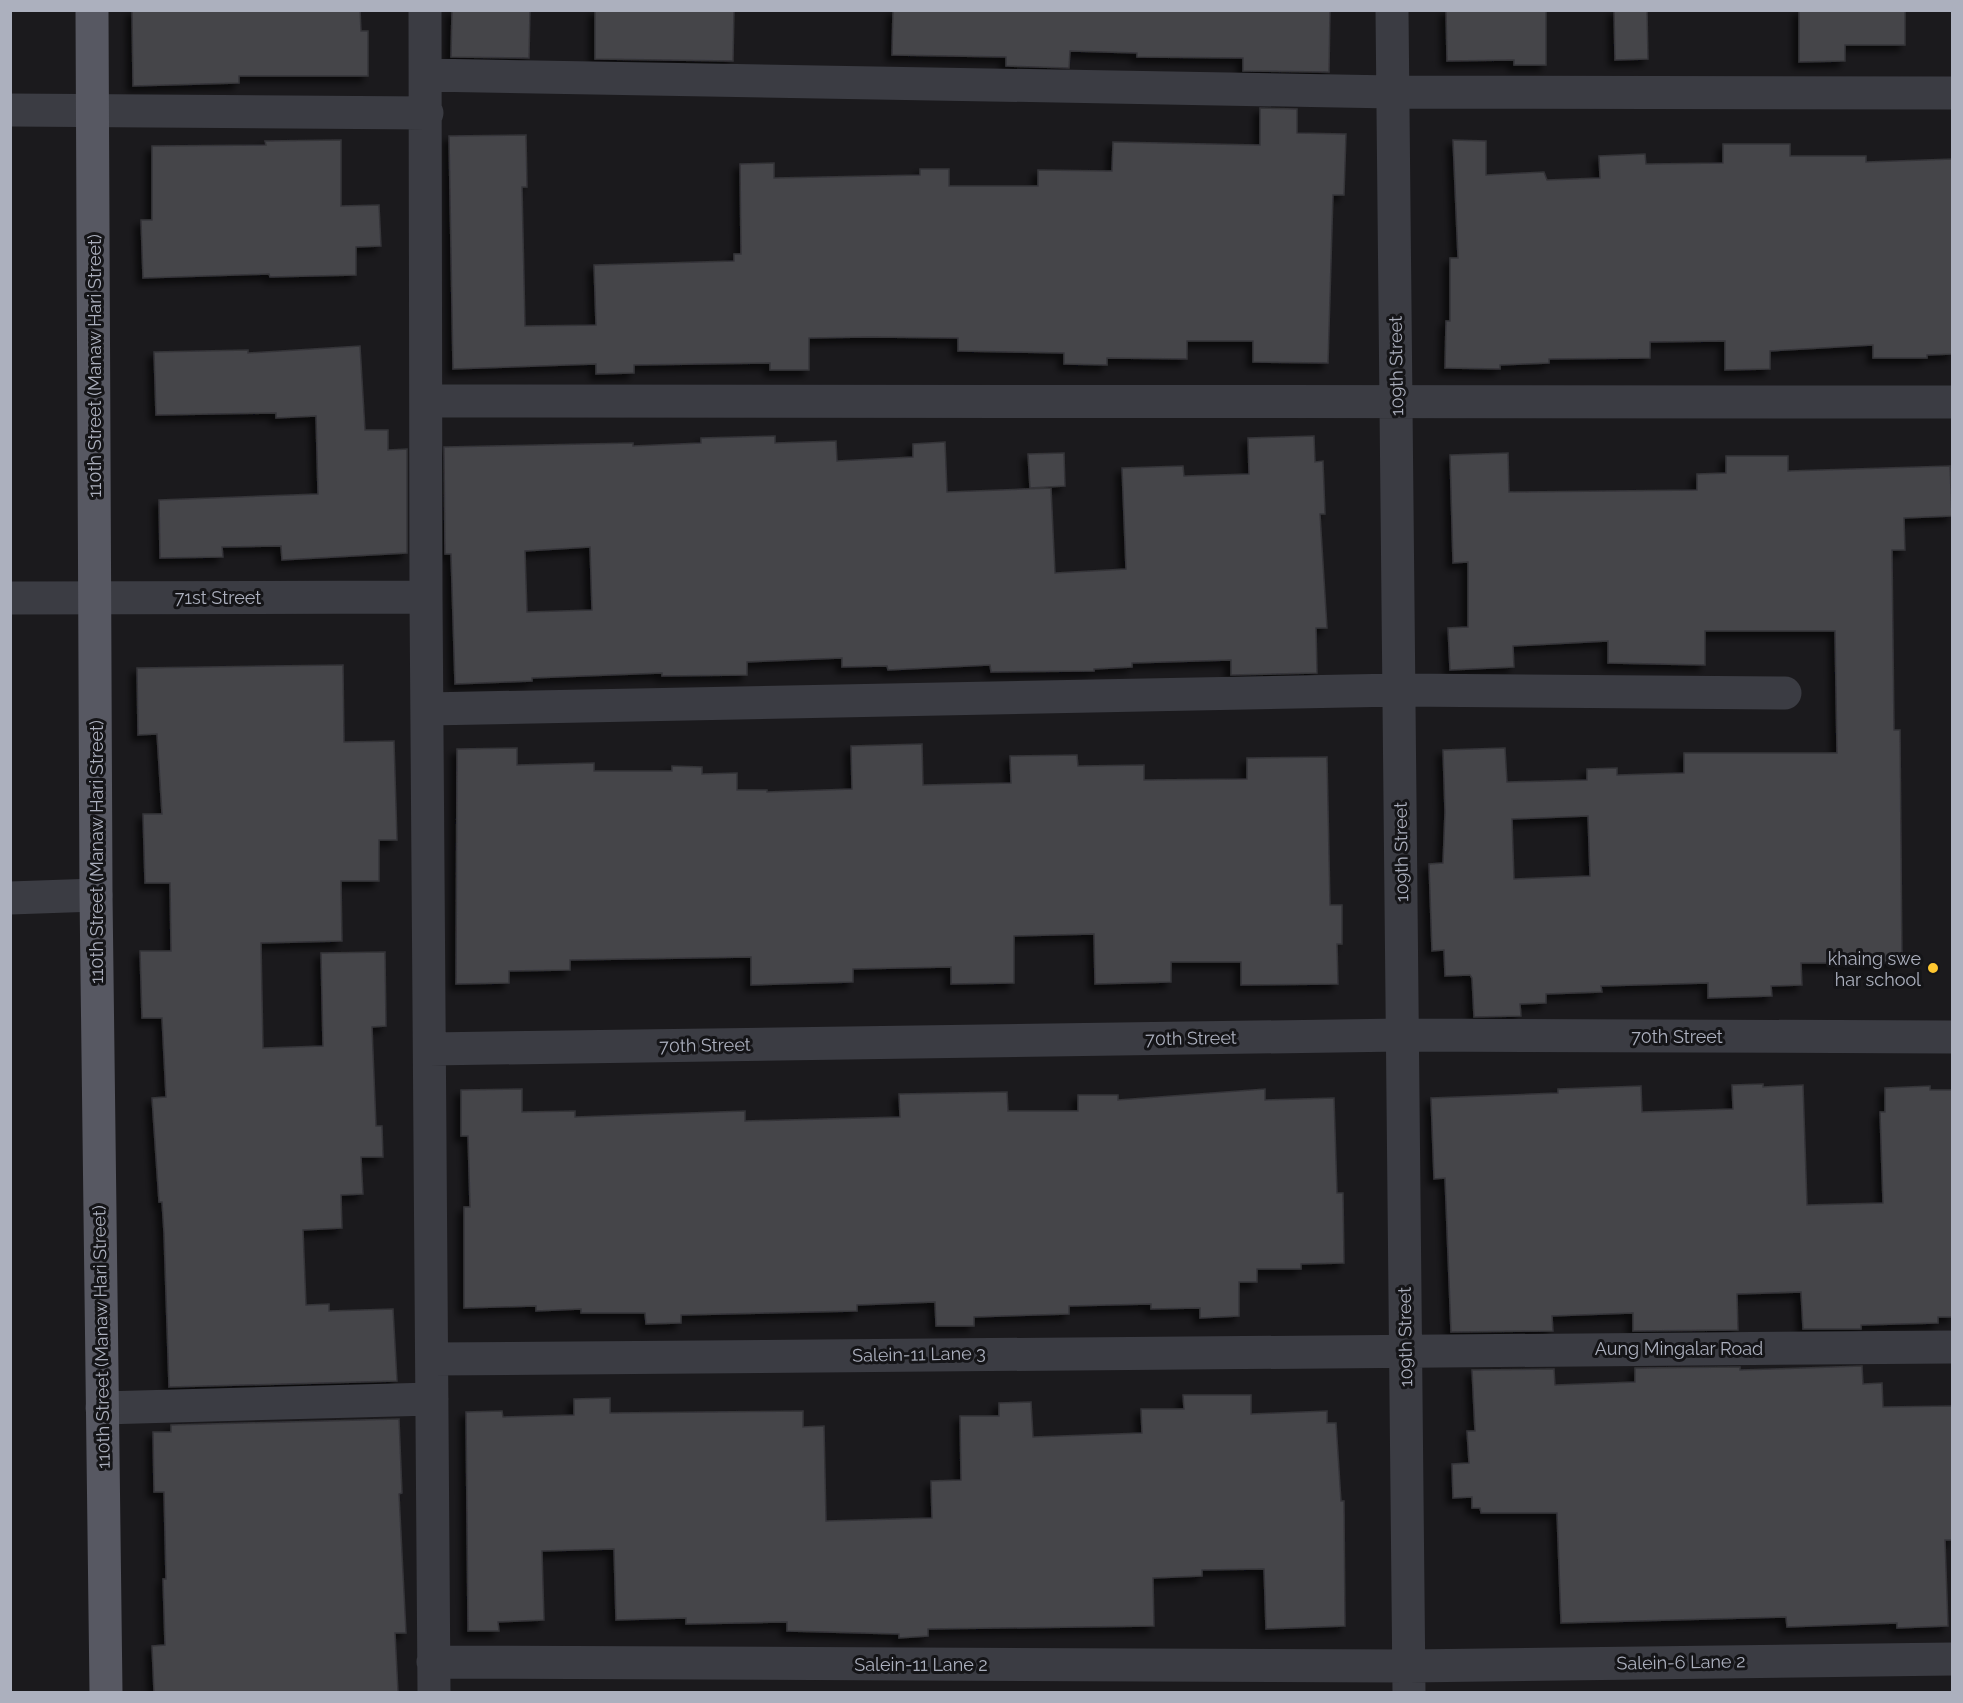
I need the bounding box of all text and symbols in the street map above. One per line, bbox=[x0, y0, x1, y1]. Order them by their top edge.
street label: 110th Street (Manaw Hari Street) bbox=[84, 234, 105, 498]
street label: 109th Street bbox=[1385, 316, 1407, 416]
street label: 71st Street bbox=[175, 587, 261, 608]
street label: 110th Street (Manaw Hari Street) bbox=[86, 720, 107, 984]
street label: 109th Street bbox=[1390, 802, 1412, 902]
place label: khaing swe har school bbox=[1828, 948, 1921, 990]
marker: khaing swe har school bbox=[1926, 961, 1940, 975]
street label: 70th Street bbox=[1631, 1026, 1723, 1047]
street label: 70th Street bbox=[1145, 1027, 1237, 1049]
street label: 70th Street bbox=[659, 1034, 751, 1056]
street label: 110th Street (Manaw Hari Street) bbox=[88, 1205, 114, 1469]
street label: 109th Street bbox=[1394, 1287, 1416, 1387]
street label: Aung Mingalar Road bbox=[1595, 1338, 1763, 1359]
street label: Salein-11 Lane 3 bbox=[852, 1342, 986, 1366]
street label: Salein-6 Lane 2 bbox=[1616, 1650, 1746, 1674]
street label: Salein-11 Lane 2 bbox=[854, 1654, 988, 1675]

